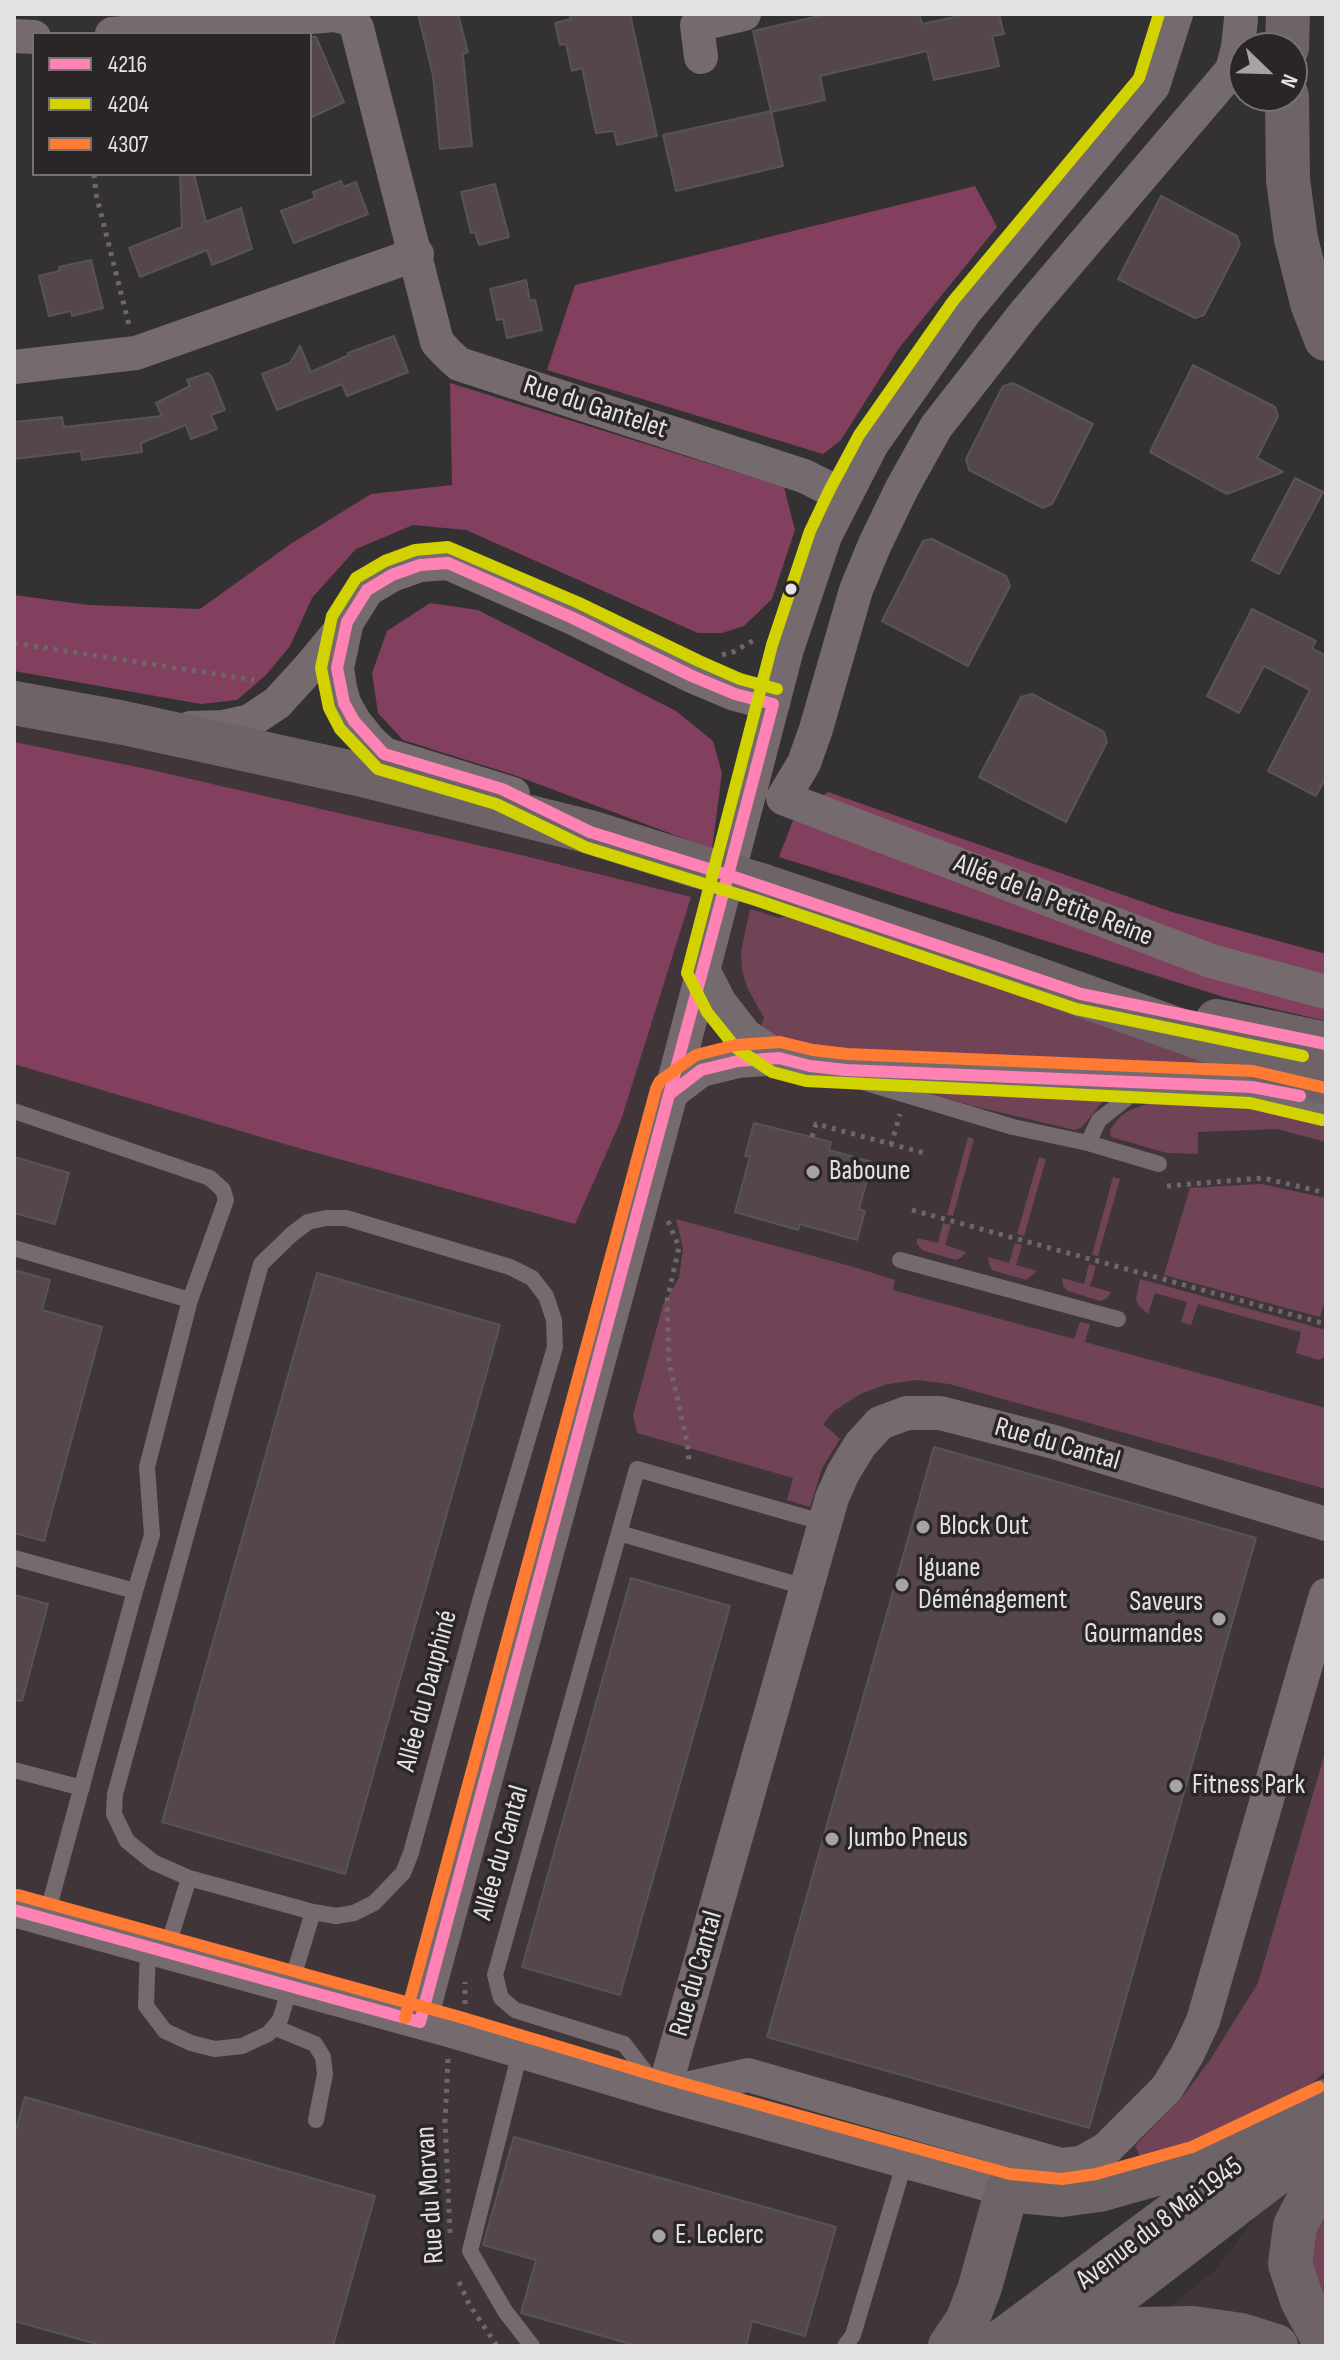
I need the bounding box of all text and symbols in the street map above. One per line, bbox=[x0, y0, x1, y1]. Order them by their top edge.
legend bbox=[32, 32, 312, 176]
north arrow bbox=[1228, 32, 1308, 112]
text: 4216 bbox=[108, 50, 147, 79]
text: N bbox=[1274, 70, 1303, 91]
text: 4204 bbox=[108, 90, 149, 119]
text: 4307 bbox=[108, 130, 148, 159]
street label: Rue du Gantelet bbox=[519, 369, 671, 447]
unlabelled marker bbox=[783, 581, 799, 597]
street label: Allée de la Petite Reine bbox=[949, 848, 1157, 954]
place label: Baboune bbox=[829, 1155, 911, 1189]
marker: Baboune bbox=[804, 1163, 822, 1181]
street label: Rue du Cantal bbox=[991, 1411, 1123, 1479]
place label: Block Out bbox=[939, 1510, 1029, 1544]
marker: Block Out bbox=[914, 1518, 932, 1536]
place label: Iguane Déménagement bbox=[918, 1552, 1067, 1618]
marker: Iguane Déménagement bbox=[893, 1576, 911, 1594]
place label: Saveurs Gourmandes bbox=[1084, 1586, 1203, 1652]
street label: Allée du Dauphiné bbox=[390, 1607, 466, 1775]
marker: Saveurs Gourmandes bbox=[1210, 1610, 1228, 1628]
place label: Fitness Park bbox=[1192, 1769, 1305, 1803]
marker: Fitness Park bbox=[1167, 1777, 1185, 1795]
street label: Allée du Cantal bbox=[467, 1782, 537, 1924]
place label: Jumbo Pneus bbox=[848, 1822, 968, 1856]
marker: Jumbo Pneus bbox=[823, 1830, 841, 1848]
street label: Rue du Cantal bbox=[663, 1908, 731, 2040]
street label: Rue du Morvan bbox=[409, 2125, 453, 2265]
street label: Avenue du 8 Mai 1945 bbox=[1070, 2150, 1250, 2298]
place label: E. Leclerc bbox=[675, 2219, 764, 2253]
marker: E. Leclerc bbox=[650, 2227, 668, 2245]

